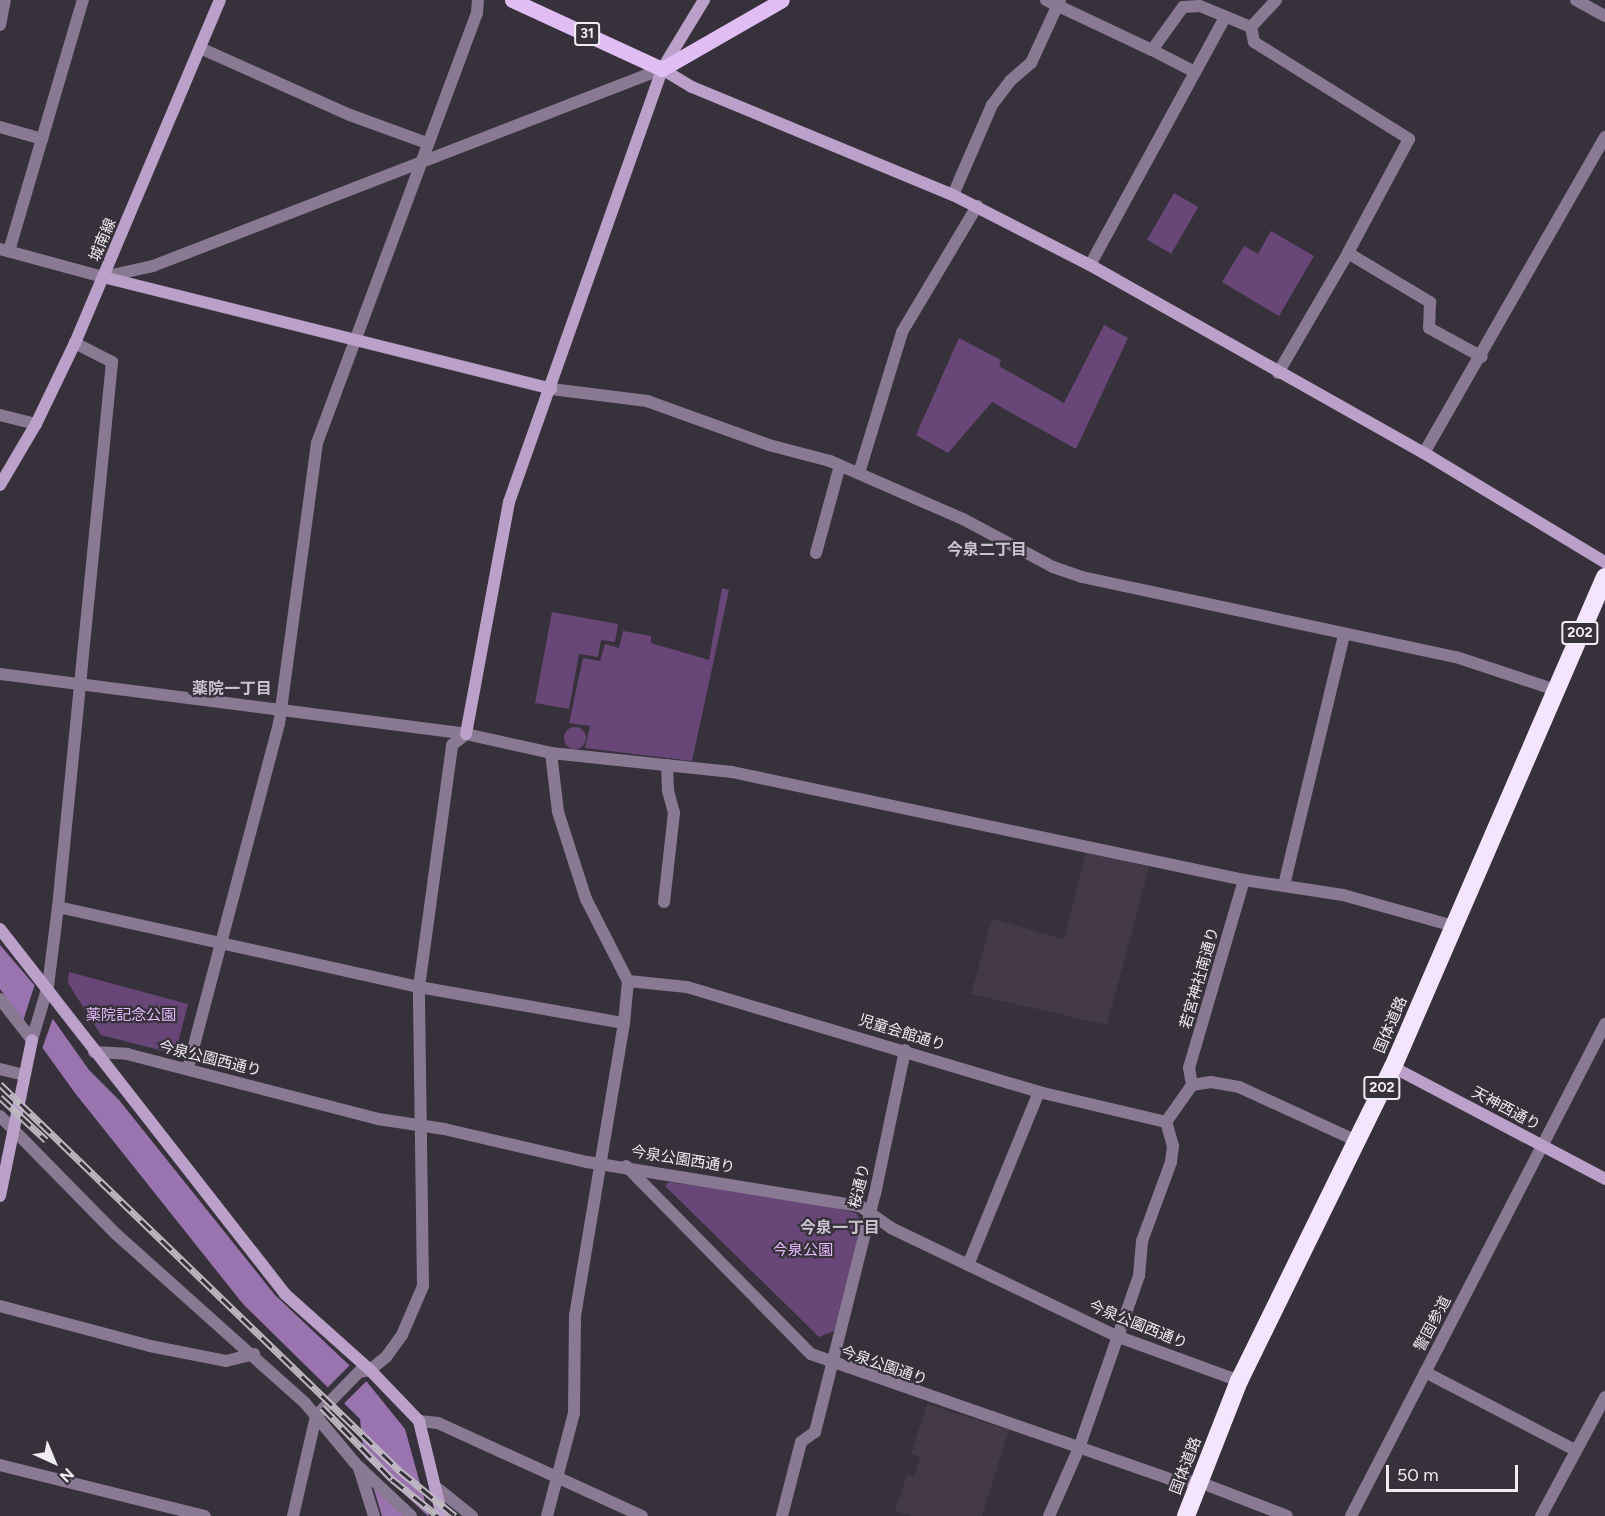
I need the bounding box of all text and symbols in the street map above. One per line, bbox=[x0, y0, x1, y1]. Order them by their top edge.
road number: 31 bbox=[574, 23, 600, 45]
street label: 城南線 bbox=[86, 216, 120, 264]
district label: 今泉二丁目 bbox=[947, 540, 1027, 560]
road number: 202 bbox=[1560, 622, 1600, 644]
district label: 薬院一丁目 bbox=[192, 679, 272, 699]
street label: 若宮神社南通り bbox=[1177, 925, 1223, 1031]
street label: 国体道路 bbox=[1371, 994, 1411, 1056]
park label: 薬院記念公園 bbox=[86, 1007, 176, 1025]
street label: 児童会館通り bbox=[856, 1011, 948, 1055]
street label: 今泉公園西通り bbox=[157, 1038, 263, 1080]
road number: 202 bbox=[1362, 1077, 1402, 1099]
street label: 天神西通り bbox=[1469, 1083, 1543, 1135]
street label: 今泉公園西通り bbox=[630, 1143, 736, 1177]
street label: 桜通り bbox=[846, 1162, 874, 1210]
district label: 今泉一丁目 bbox=[800, 1218, 880, 1238]
park label: 今泉公園 bbox=[773, 1242, 833, 1260]
street label: 警固参道 bbox=[1411, 1293, 1455, 1355]
street label: 今泉公園西通り bbox=[1086, 1297, 1190, 1353]
street label: 今泉公園通り bbox=[839, 1343, 929, 1389]
north arrow bbox=[24, 1432, 84, 1492]
street label: 国体道路 bbox=[1167, 1435, 1205, 1497]
scale bar bbox=[1389, 1453, 1521, 1491]
text: N bbox=[56, 1464, 78, 1486]
text: 50 m bbox=[1397, 1464, 1439, 1486]

